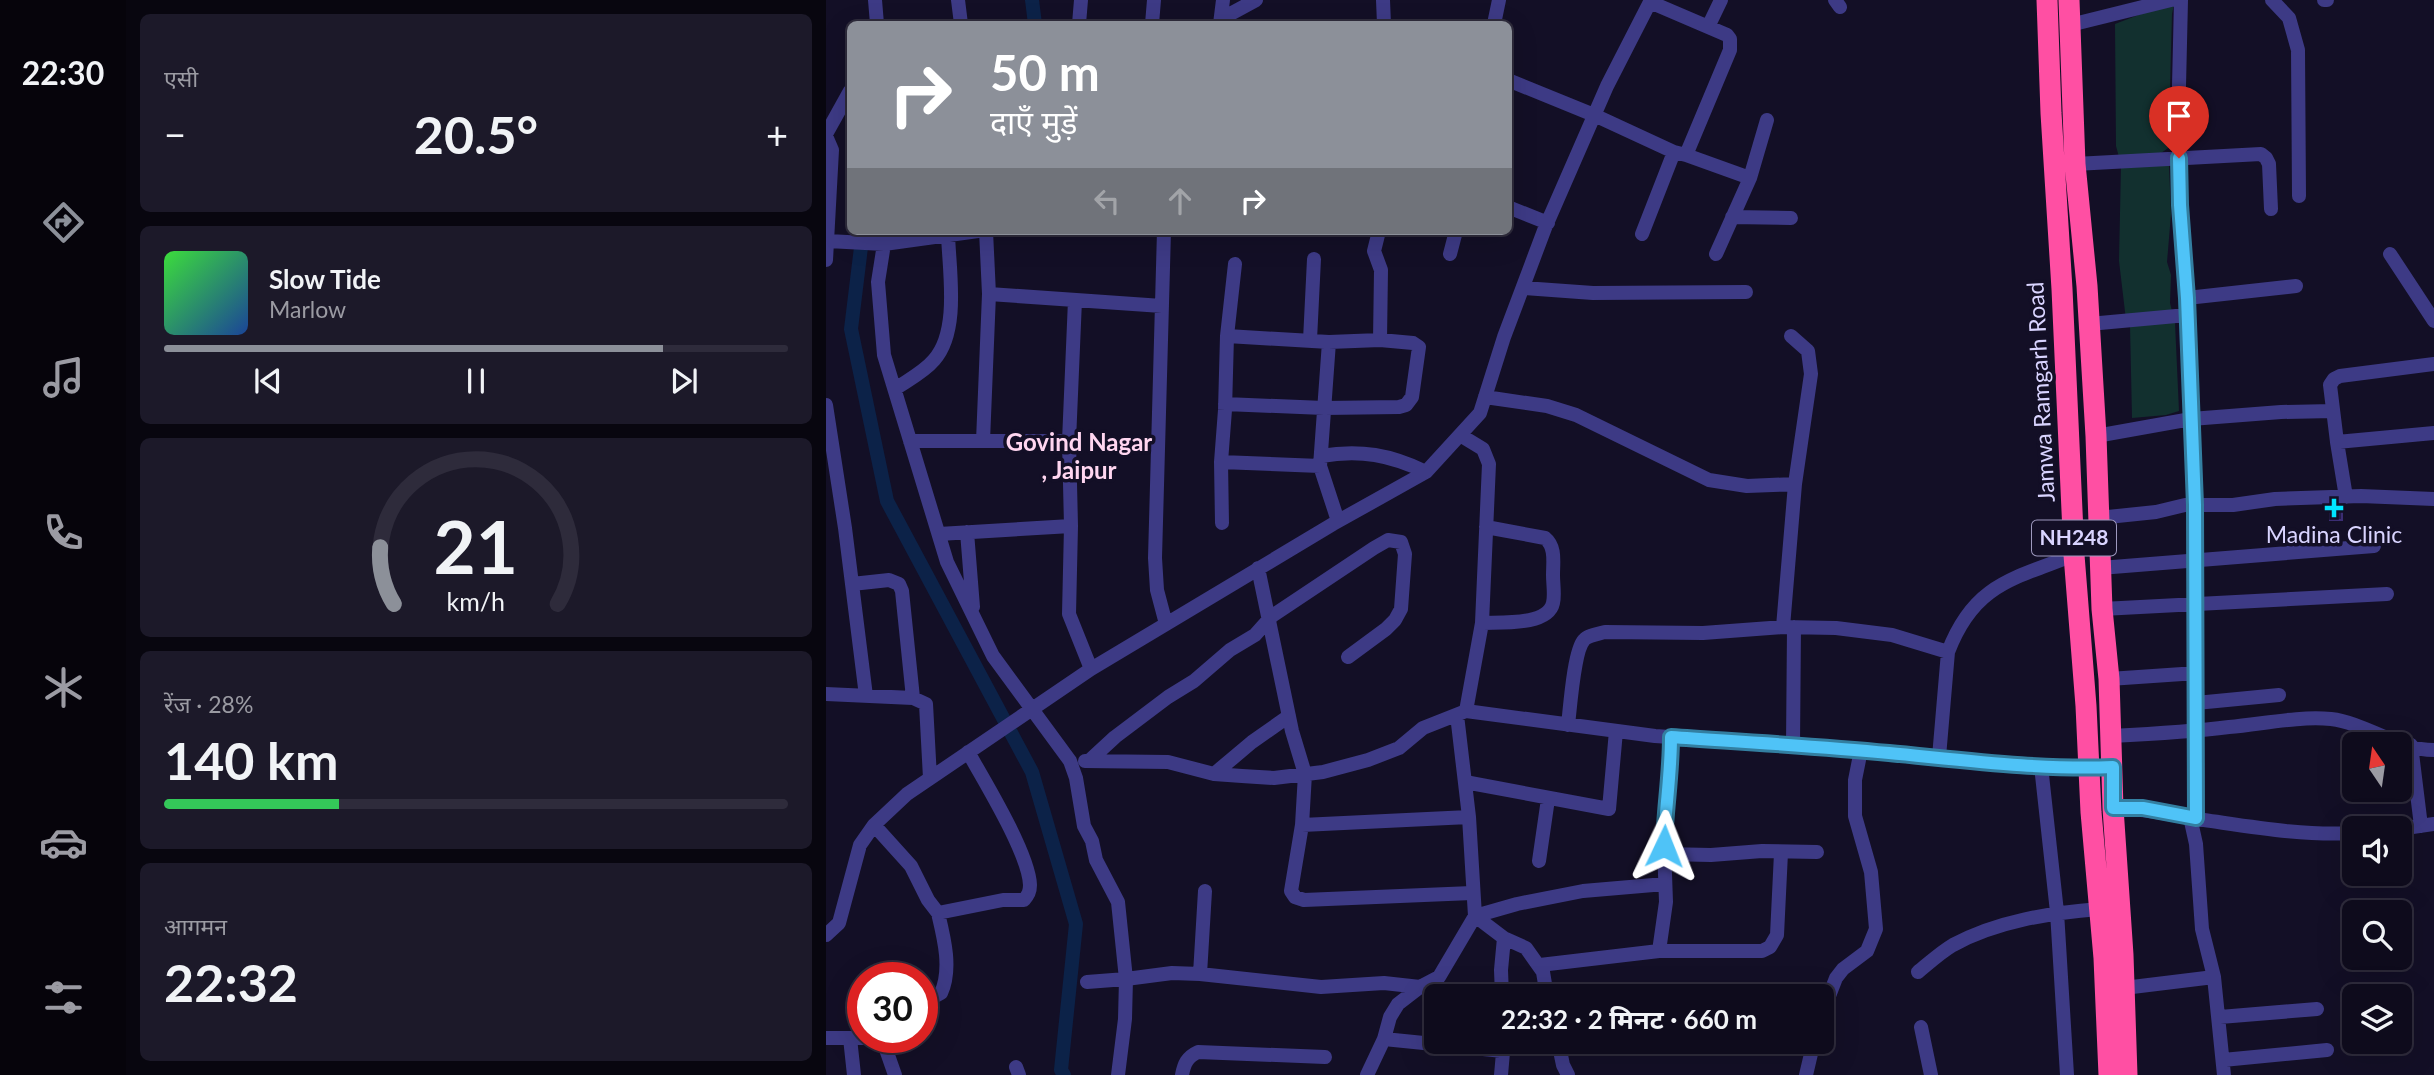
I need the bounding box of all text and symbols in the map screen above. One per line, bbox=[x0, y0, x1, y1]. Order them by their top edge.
text: 50 m bbox=[990, 43, 1100, 101]
icon: right bbox=[875, 49, 966, 140]
text: 22:30 bbox=[22, 53, 104, 92]
text: एसी bbox=[164, 64, 198, 92]
pin bbox=[2149, 86, 2209, 158]
icon: arrive bbox=[2160, 97, 2198, 135]
text: दाएँ मुड़ें bbox=[990, 102, 1077, 141]
text: 20.5° bbox=[414, 103, 538, 165]
text: − bbox=[164, 111, 186, 157]
text: + bbox=[766, 111, 788, 157]
icon: left bbox=[1088, 182, 1126, 220]
icon: ahead bbox=[1161, 182, 1199, 220]
icon: right bbox=[1234, 182, 1272, 220]
icon: directions bbox=[39, 198, 88, 247]
text: Slow Tide bbox=[269, 263, 381, 295]
street label: Jamwa Ramgarh Road bbox=[2020, 281, 2060, 503]
text: Marlow bbox=[269, 295, 346, 323]
icon: music bbox=[39, 353, 88, 402]
icon: previous bbox=[249, 362, 287, 400]
icon: pause bbox=[457, 362, 495, 400]
icon: next bbox=[665, 362, 703, 400]
district label: Govind Nagar , Jaipur bbox=[1006, 427, 1152, 484]
marker: Madina Clinic bbox=[2324, 498, 2344, 518]
text: 21 bbox=[434, 502, 518, 590]
icon: phone bbox=[39, 508, 88, 557]
road number: NH248 bbox=[2032, 520, 2116, 556]
place label: Madina Clinic bbox=[2266, 520, 2402, 548]
text: km/h bbox=[447, 585, 505, 615]
icon: climate bbox=[39, 663, 88, 712]
text: रेंज · 28% bbox=[164, 690, 253, 718]
text: 140 km bbox=[164, 729, 338, 791]
north arrow bbox=[2342, 732, 2412, 802]
map controls bbox=[2342, 732, 2412, 1054]
position arrow bbox=[1627, 809, 1701, 883]
button: sound bbox=[2342, 816, 2412, 886]
icon: car bbox=[39, 818, 88, 867]
button: search bbox=[2342, 900, 2412, 970]
text: आगमन bbox=[164, 912, 227, 940]
text: 22:32 bbox=[164, 951, 298, 1013]
speed limit sign: 30 bbox=[847, 962, 938, 1053]
icon: filters bbox=[39, 973, 88, 1022]
button: layers bbox=[2342, 984, 2412, 1054]
text: 22:32 · 2 मिनट · 660 m bbox=[1501, 1003, 1757, 1035]

